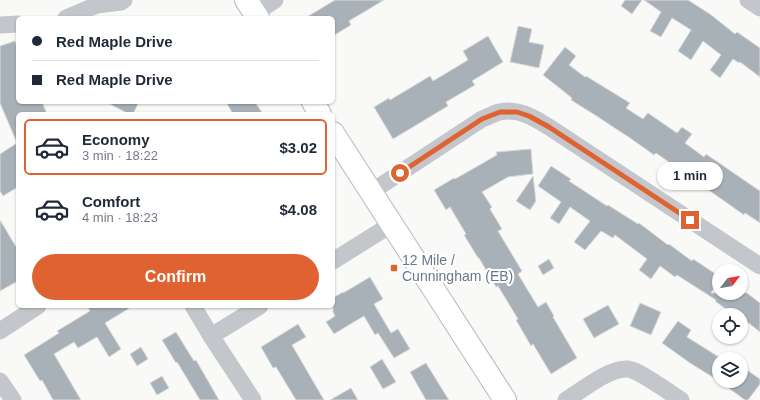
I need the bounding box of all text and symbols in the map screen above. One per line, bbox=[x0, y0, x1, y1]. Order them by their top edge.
text: Red Maple Drive bbox=[56, 33, 173, 50]
text: Red Maple Drive bbox=[56, 71, 173, 88]
icon: car bbox=[34, 129, 70, 165]
text: Economy bbox=[82, 131, 150, 148]
text: $3.02 bbox=[279, 139, 317, 156]
text: 3 min · 18:22 bbox=[82, 148, 158, 163]
callout: 1 min bbox=[657, 162, 723, 190]
route start bbox=[391, 164, 409, 182]
text: 1 min bbox=[673, 168, 707, 183]
icon: car bbox=[34, 191, 70, 227]
text: Comfort bbox=[82, 193, 140, 210]
text: $4.08 bbox=[279, 201, 317, 218]
text: 4 min · 18:23 bbox=[82, 210, 158, 225]
route end bbox=[681, 211, 699, 229]
place label: 12 Mile / Cunningham (EB) bbox=[402, 252, 513, 284]
button: Confirm bbox=[32, 254, 319, 300]
marker: 12 Mile / Cunningham (EB) bbox=[389, 263, 399, 273]
north arrow bbox=[712, 264, 748, 300]
map controls bbox=[712, 264, 748, 388]
button: locate bbox=[712, 308, 748, 344]
button: layers bbox=[712, 352, 748, 388]

